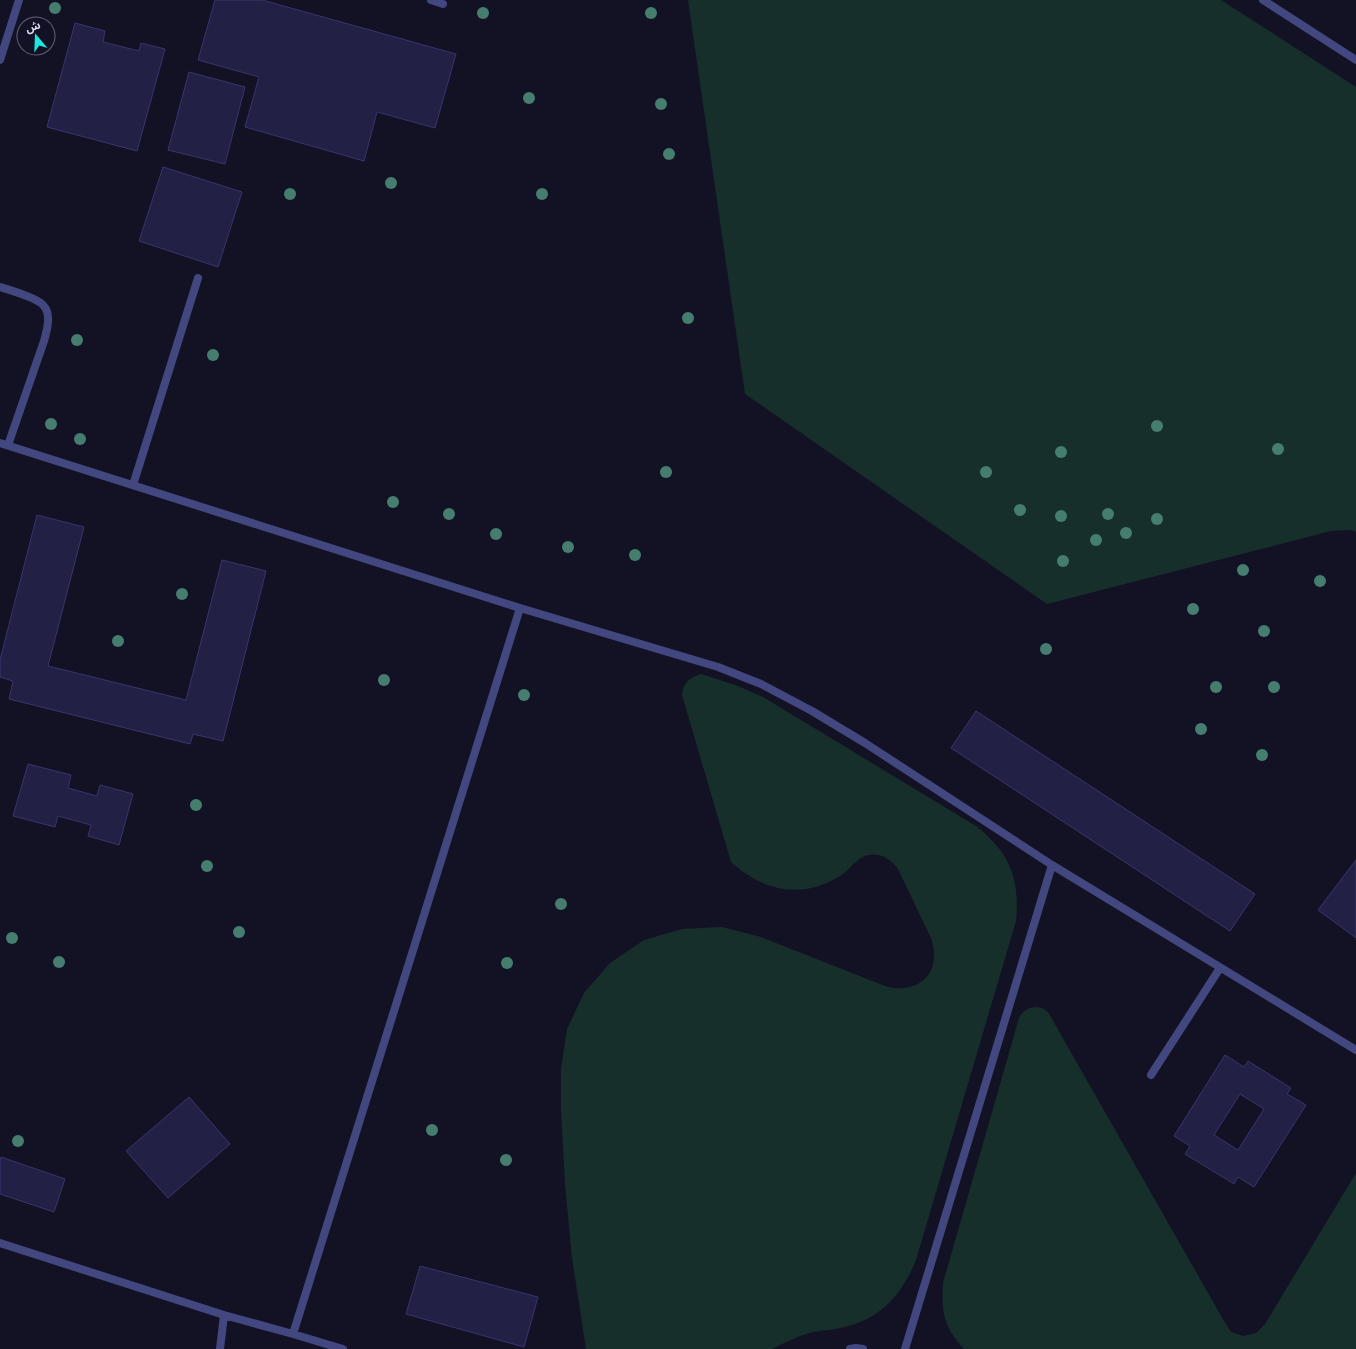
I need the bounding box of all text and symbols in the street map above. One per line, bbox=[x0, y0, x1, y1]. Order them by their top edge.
north arrow bbox=[16, 16, 56, 56]
text: ش bbox=[23, 17, 42, 36]

